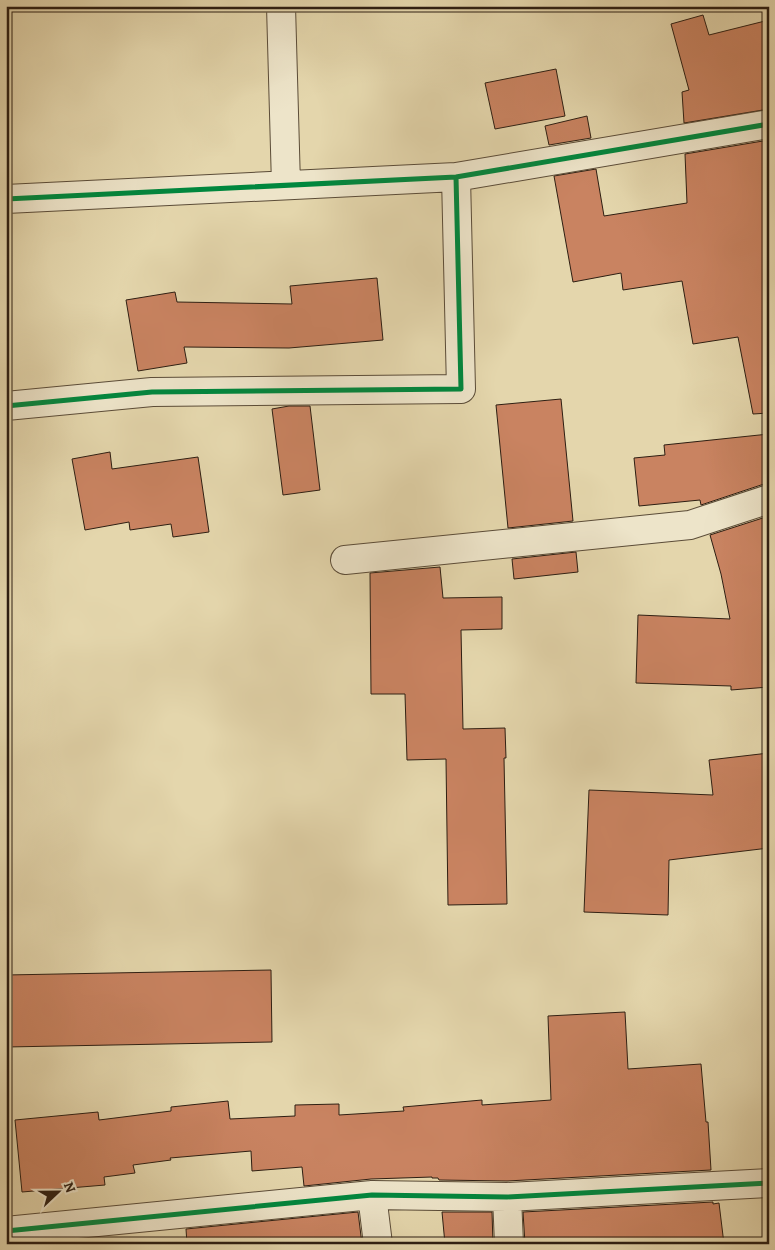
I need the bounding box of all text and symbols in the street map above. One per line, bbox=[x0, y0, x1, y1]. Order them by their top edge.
north arrow bbox=[32, 1168, 82, 1218]
text: N bbox=[59, 1179, 80, 1196]

